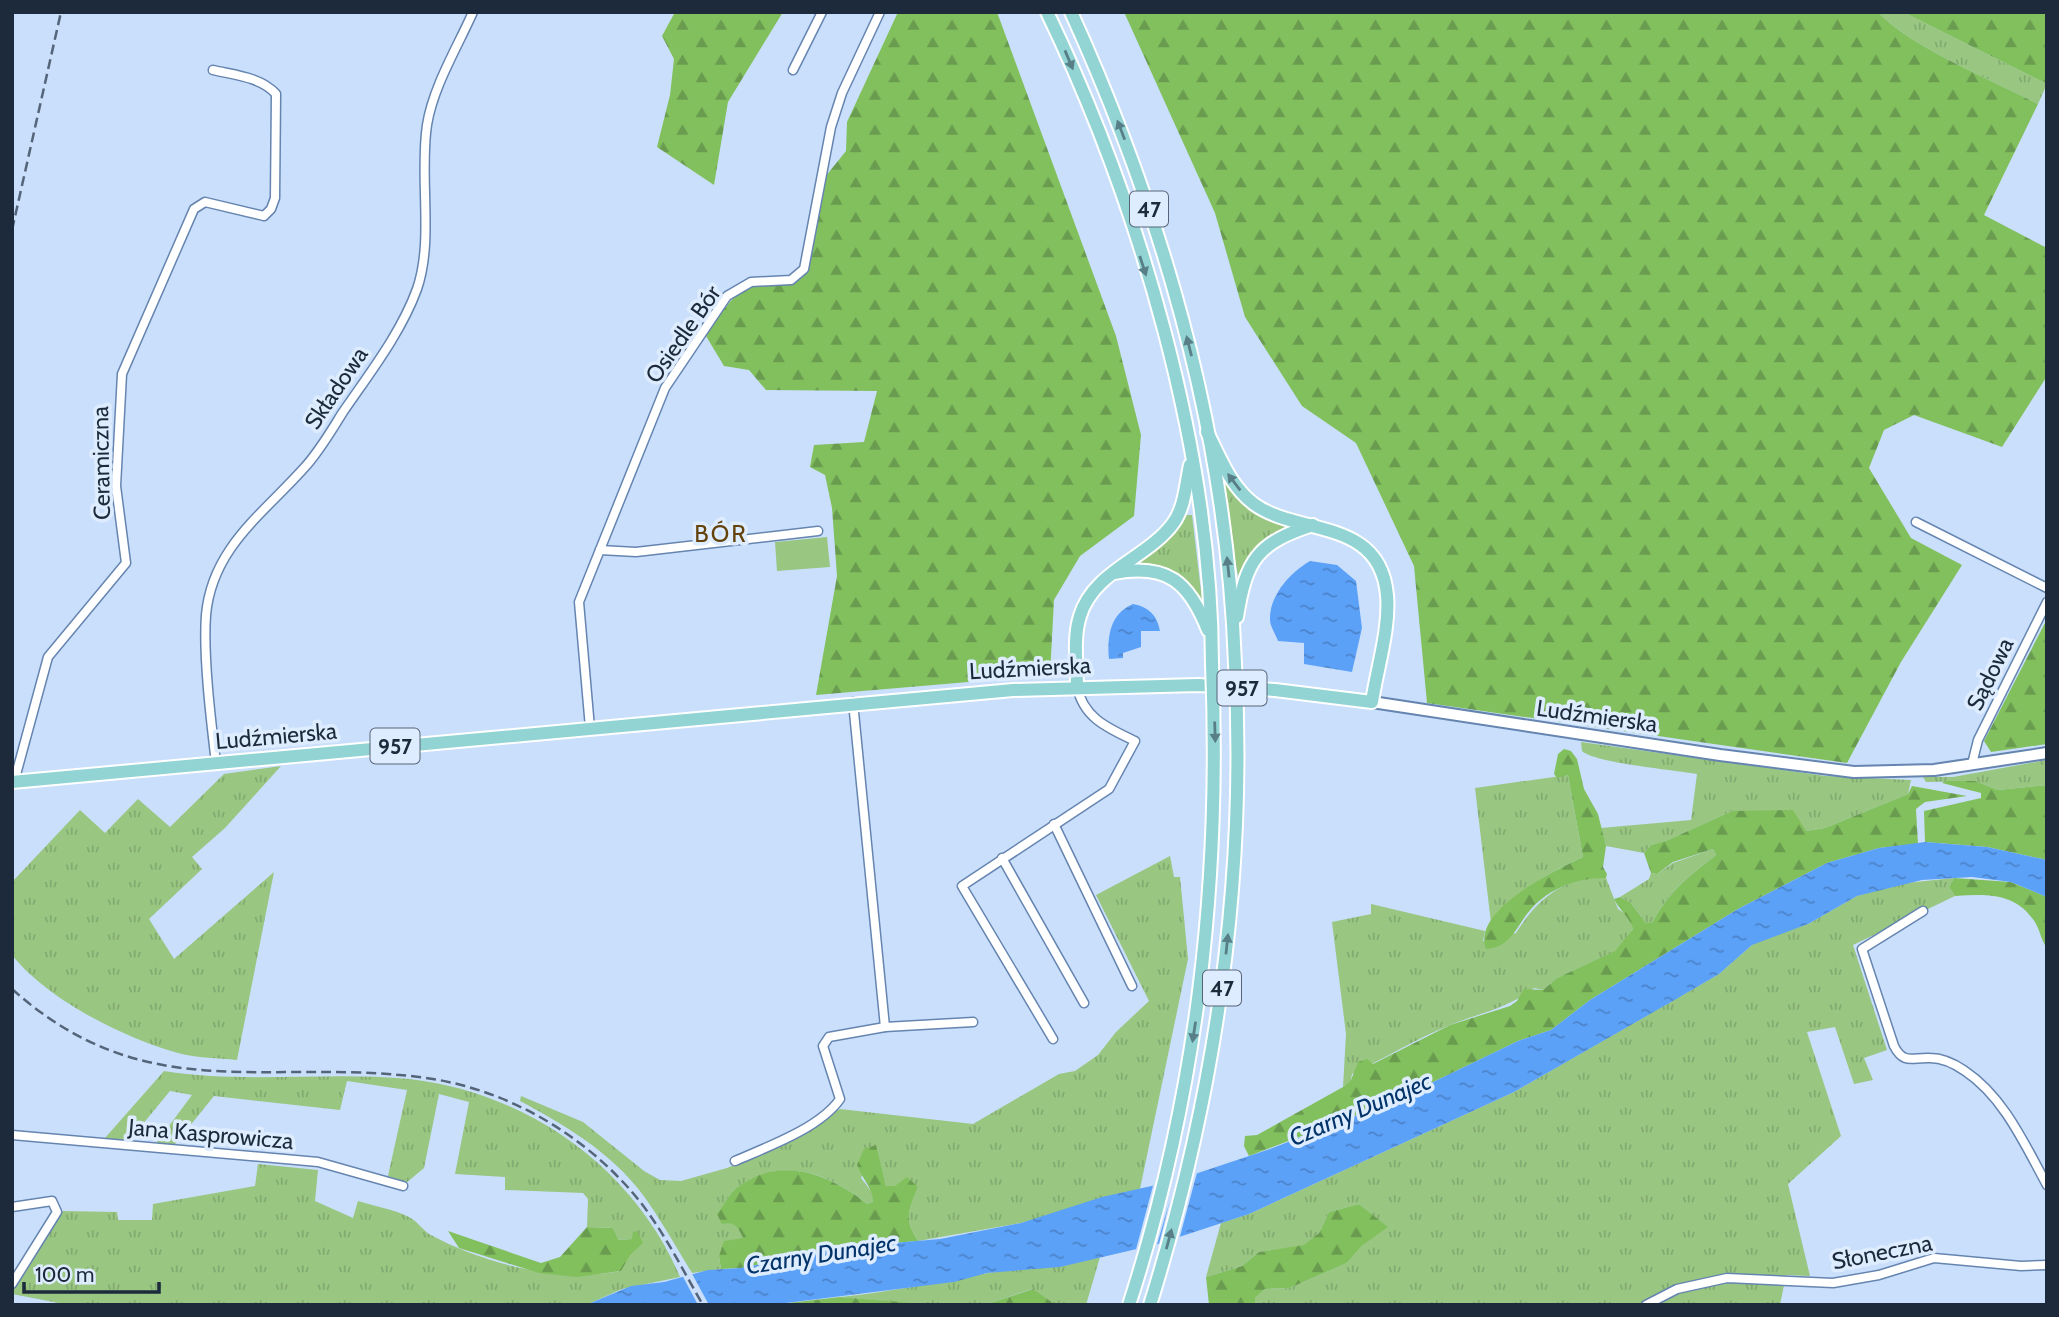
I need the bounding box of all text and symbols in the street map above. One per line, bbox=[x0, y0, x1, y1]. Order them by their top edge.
one-way arrow bbox=[1063, 50, 1075, 70]
one-way arrow bbox=[1115, 119, 1126, 140]
road number: 47 bbox=[1130, 192, 1168, 227]
one-way arrow bbox=[1139, 255, 1149, 276]
street label: Osiedle Bór bbox=[639, 279, 727, 388]
one-way arrow bbox=[1183, 335, 1194, 357]
street label: Składowa bbox=[298, 342, 374, 434]
street label: Ceramiczna bbox=[86, 406, 116, 520]
one-way arrow bbox=[1228, 473, 1242, 491]
district label: BÓR bbox=[694, 519, 748, 548]
one-way arrow bbox=[1222, 556, 1233, 578]
street label: Sądowa bbox=[1960, 633, 2020, 715]
street label: Ludźmierska bbox=[968, 651, 1092, 685]
road number: 957 bbox=[1218, 670, 1266, 706]
street label: Ludźmierska bbox=[1535, 694, 1659, 738]
street label: Ludźmierska bbox=[214, 717, 338, 755]
one-way arrow bbox=[1209, 721, 1220, 743]
road number: 957 bbox=[370, 728, 420, 764]
one-way arrow bbox=[1222, 933, 1233, 955]
road number: 47 bbox=[1203, 970, 1241, 1006]
one-way arrow bbox=[1189, 1021, 1200, 1043]
water label: Czarny Dunajec bbox=[1285, 1066, 1436, 1152]
street label: Jana Kasprowicza bbox=[126, 1113, 295, 1155]
water label: Czarny Dunajec bbox=[744, 1228, 899, 1280]
one-way arrow bbox=[1165, 1228, 1175, 1249]
street label: Słoneczna bbox=[1830, 1229, 1934, 1275]
scale bar bbox=[24, 1250, 159, 1294]
text: 100 m bbox=[35, 1262, 94, 1287]

